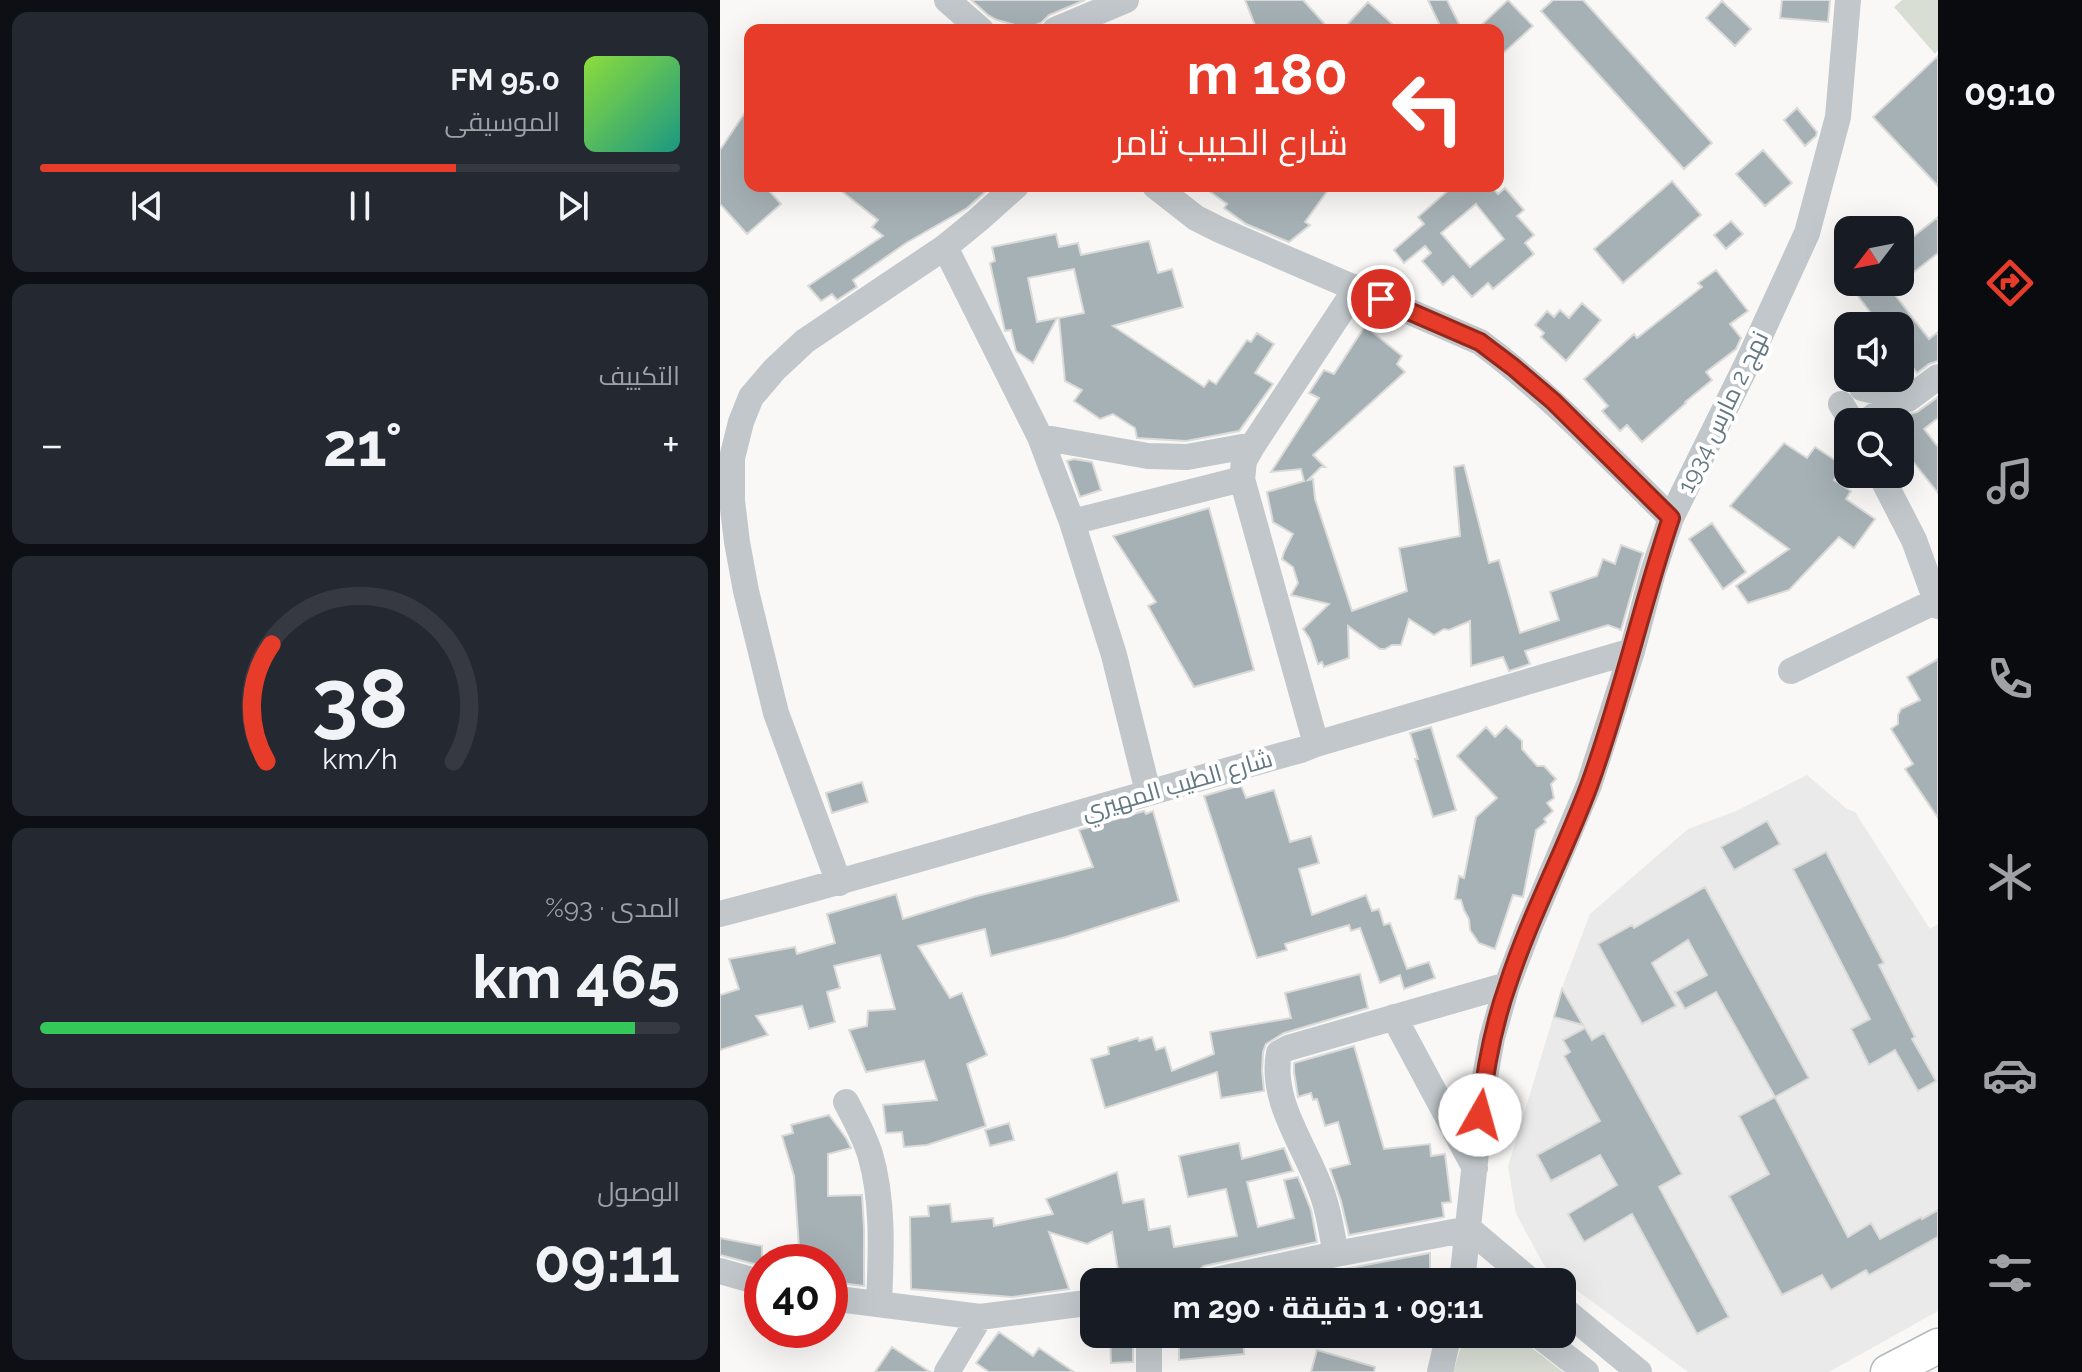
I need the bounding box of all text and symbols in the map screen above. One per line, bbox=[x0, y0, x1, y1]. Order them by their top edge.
text: 180 m bbox=[1187, 41, 1348, 107]
icon: left bbox=[1376, 56, 1480, 160]
text: 95.0 FM bbox=[450, 62, 560, 97]
text: 09:10 bbox=[1964, 71, 2056, 113]
text: الموسيقى bbox=[445, 107, 560, 137]
text: شارع الحبيب ثامر bbox=[1114, 121, 1348, 163]
icon: previous bbox=[125, 184, 169, 228]
icon: pause bbox=[338, 184, 382, 228]
icon: next bbox=[551, 184, 595, 228]
north arrow bbox=[1834, 216, 1914, 296]
map controls bbox=[1834, 216, 1914, 488]
icon: directions bbox=[1982, 255, 2038, 311]
pin bbox=[1347, 265, 1415, 333]
icon: arrive bbox=[1359, 277, 1403, 321]
button: sound bbox=[1834, 312, 1914, 392]
street label: نهج 2 مارس 1934 bbox=[1671, 326, 1776, 498]
text: التكييف bbox=[598, 361, 680, 391]
button: search bbox=[1834, 408, 1914, 488]
text: 21° bbox=[323, 410, 402, 480]
text: − bbox=[40, 419, 64, 470]
text: + bbox=[662, 419, 680, 470]
icon: music bbox=[1982, 453, 2038, 509]
text: 38 bbox=[312, 650, 408, 747]
icon: phone bbox=[1982, 651, 2038, 707]
text: km/h bbox=[322, 742, 398, 776]
street label: شارع الطيب المهيري bbox=[1078, 743, 1277, 829]
icon: climate bbox=[1982, 849, 2038, 905]
text: المدى · 93% bbox=[545, 893, 680, 923]
text: 465 km bbox=[472, 942, 680, 1012]
icon: car bbox=[1982, 1047, 2038, 1103]
position arrow bbox=[1438, 1073, 1522, 1157]
text: الوصول bbox=[597, 1177, 680, 1207]
text: 09:11 bbox=[534, 1226, 680, 1296]
speed limit sign: 40 bbox=[744, 1244, 848, 1348]
icon: filters bbox=[1982, 1245, 2038, 1301]
text: 09:11 · 1 دقيقة · 290 m bbox=[1173, 1290, 1483, 1325]

